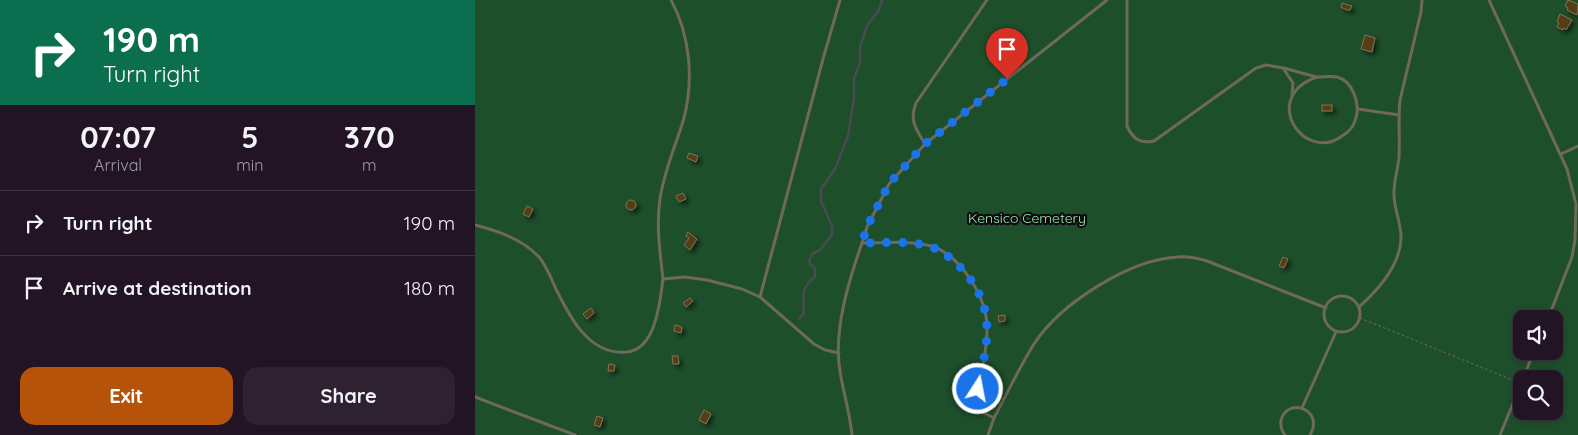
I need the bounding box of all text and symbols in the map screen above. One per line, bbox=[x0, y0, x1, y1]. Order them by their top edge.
text: 190 m bbox=[103, 17, 200, 61]
icon: right bbox=[20, 20, 85, 85]
pin bbox=[986, 28, 1028, 79]
icon: arrive bbox=[993, 35, 1021, 63]
text: Turn right bbox=[103, 60, 200, 88]
text: 07:07 bbox=[80, 118, 156, 156]
text: 5 bbox=[241, 118, 258, 156]
text: 370 bbox=[344, 118, 395, 156]
text: Arrival bbox=[94, 155, 142, 175]
text: min bbox=[236, 155, 263, 175]
text: m bbox=[362, 155, 376, 175]
icon: right bbox=[20, 209, 48, 237]
park label: Kensico Cemetery bbox=[968, 209, 1086, 227]
text: Turn right bbox=[63, 211, 152, 235]
text: 190 m bbox=[404, 211, 455, 235]
icon: arrive bbox=[20, 274, 48, 302]
text: Arrive at destination bbox=[63, 276, 252, 300]
text: 180 m bbox=[404, 276, 455, 300]
map controls bbox=[1513, 310, 1563, 420]
button: sound bbox=[1513, 310, 1563, 360]
position arrow bbox=[951, 362, 1003, 414]
button: Exit bbox=[20, 367, 233, 425]
button: Share bbox=[243, 367, 455, 425]
button: search bbox=[1513, 370, 1563, 420]

